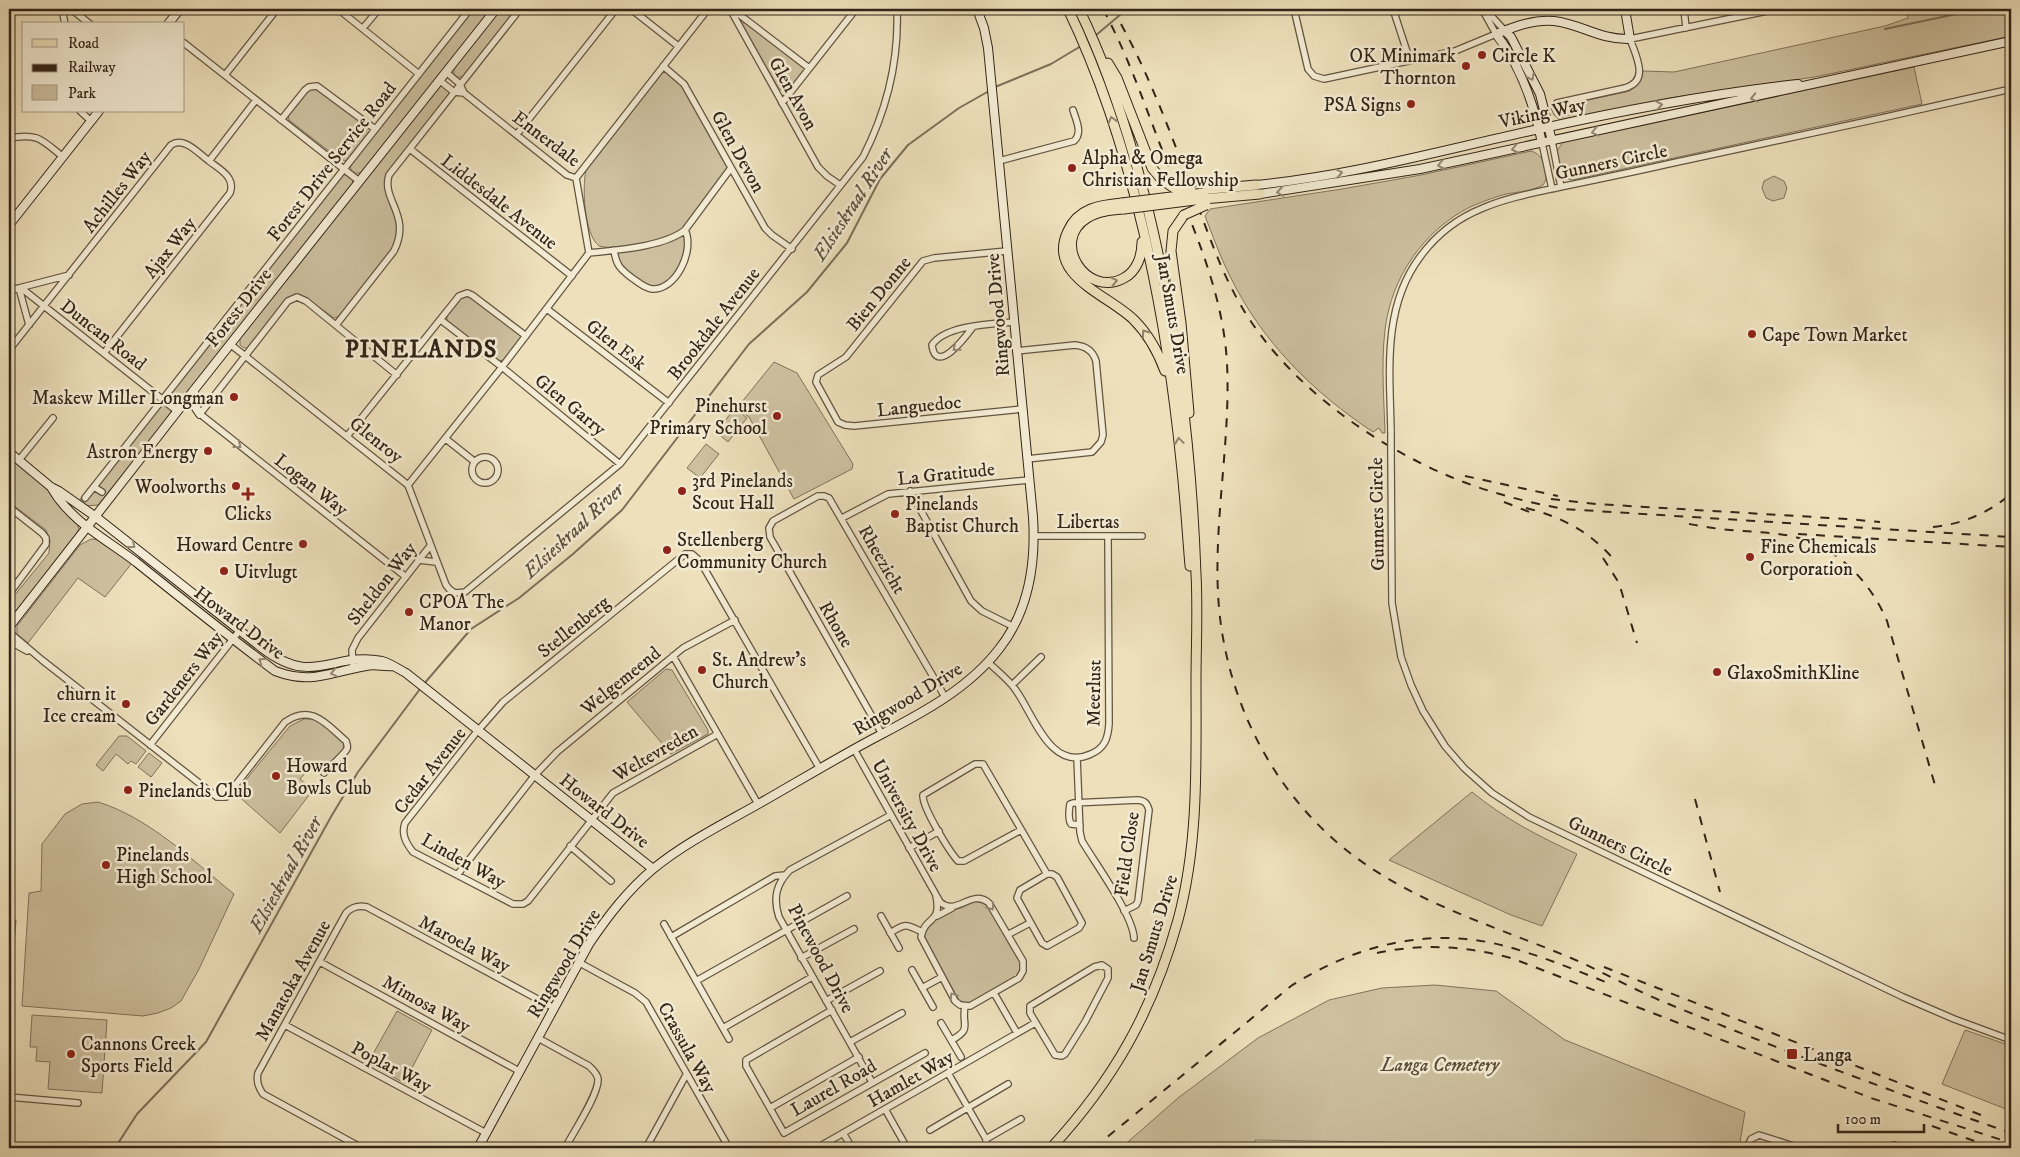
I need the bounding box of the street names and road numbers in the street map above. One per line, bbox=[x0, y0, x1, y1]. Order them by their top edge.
street label: Glen Avon bbox=[763, 53, 822, 134]
street label: Forest Drive Service Road bbox=[263, 77, 402, 246]
street label: Viking Way bbox=[1496, 93, 1589, 134]
street label: Ennerdale bbox=[508, 106, 585, 172]
street label: Glen Devon bbox=[706, 107, 770, 197]
street label: Gunners Circle bbox=[1553, 139, 1669, 186]
street label: Achilles Way bbox=[78, 145, 157, 238]
street label: Liddesdale Avenue bbox=[436, 150, 562, 255]
street label: Ajax Way bbox=[139, 212, 202, 283]
street label: Jan Smuts Drive bbox=[1150, 251, 1194, 376]
street label: Bien Donne bbox=[842, 252, 916, 336]
street label: Ringwood Drive bbox=[982, 252, 1015, 377]
street label: Brookdale Avenue bbox=[663, 263, 765, 385]
street label: Forest Drive bbox=[201, 264, 277, 352]
street label: Duncan Road bbox=[55, 294, 151, 376]
street label: Glen Esk bbox=[581, 315, 651, 376]
street label: Glen Garry bbox=[530, 369, 611, 442]
street label: Languedoc bbox=[876, 391, 963, 422]
street label: Glenroy bbox=[345, 412, 408, 469]
street label: Logan Way bbox=[270, 449, 353, 522]
street label: Gunners Circle bbox=[1365, 457, 1390, 571]
street label: La Gratitude bbox=[896, 458, 996, 491]
street label: Libertas bbox=[1057, 511, 1119, 534]
street label: Rheezicht bbox=[853, 521, 911, 598]
street label: Sheldon Way bbox=[343, 537, 422, 630]
street label: Howard Drive bbox=[189, 582, 289, 665]
street label: Stellenberg bbox=[533, 591, 615, 663]
street label: Rhone bbox=[813, 598, 858, 652]
street label: Gardeners Way bbox=[140, 626, 229, 731]
street label: Welgemeend bbox=[575, 642, 666, 721]
street label: Ringwood Drive bbox=[849, 658, 967, 741]
street label: Meerlust bbox=[1082, 659, 1107, 727]
street label: Weltevreden bbox=[608, 720, 702, 787]
street label: Cedar Avenue bbox=[389, 723, 471, 819]
street label: University Drive bbox=[866, 755, 947, 876]
street label: Howard Drive bbox=[554, 769, 654, 854]
street label: Field Close bbox=[1110, 810, 1145, 898]
street label: Gunners Circle bbox=[1564, 811, 1677, 882]
street label: Linden Way bbox=[417, 829, 510, 894]
street label: Jan Smuts Drive bbox=[1125, 872, 1183, 997]
street label: Pinewood Drive bbox=[782, 900, 859, 1017]
street label: Ringwood Drive bbox=[523, 905, 606, 1023]
street label: Maroela Way bbox=[414, 911, 515, 979]
street label: Manatoka Avenue bbox=[251, 916, 336, 1045]
street label: Mimosa Way bbox=[378, 971, 475, 1038]
street label: Crassula Way bbox=[652, 998, 722, 1098]
street label: Poplar Way bbox=[347, 1037, 436, 1098]
street label: Hamlet Way bbox=[864, 1045, 959, 1113]
street label: Laurel Road bbox=[787, 1054, 881, 1122]

